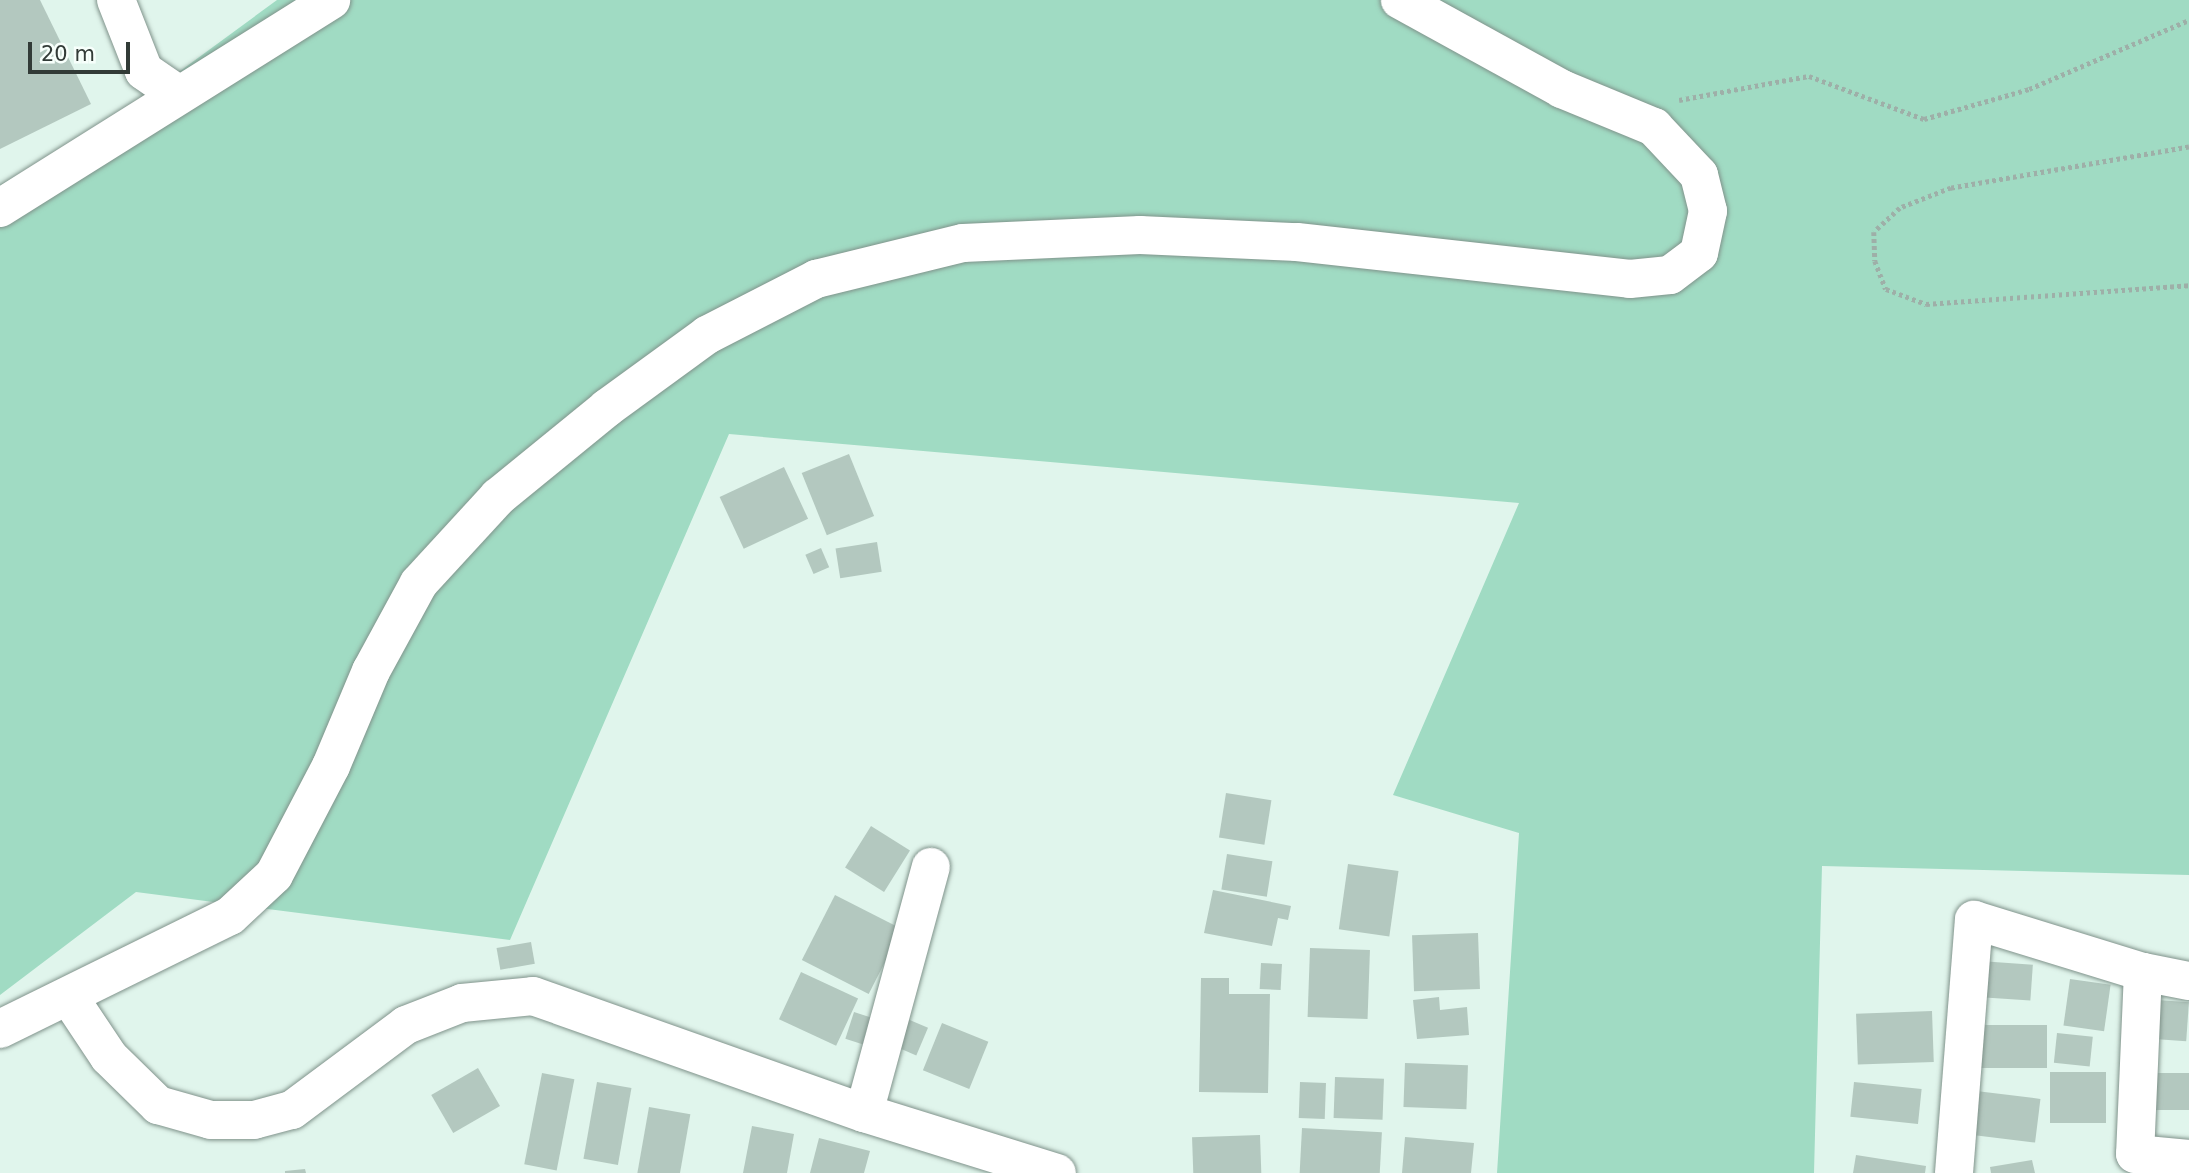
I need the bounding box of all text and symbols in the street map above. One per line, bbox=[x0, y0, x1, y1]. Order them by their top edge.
scale bar bbox=[32, 28, 133, 72]
text: 20 m bbox=[41, 42, 95, 66]

